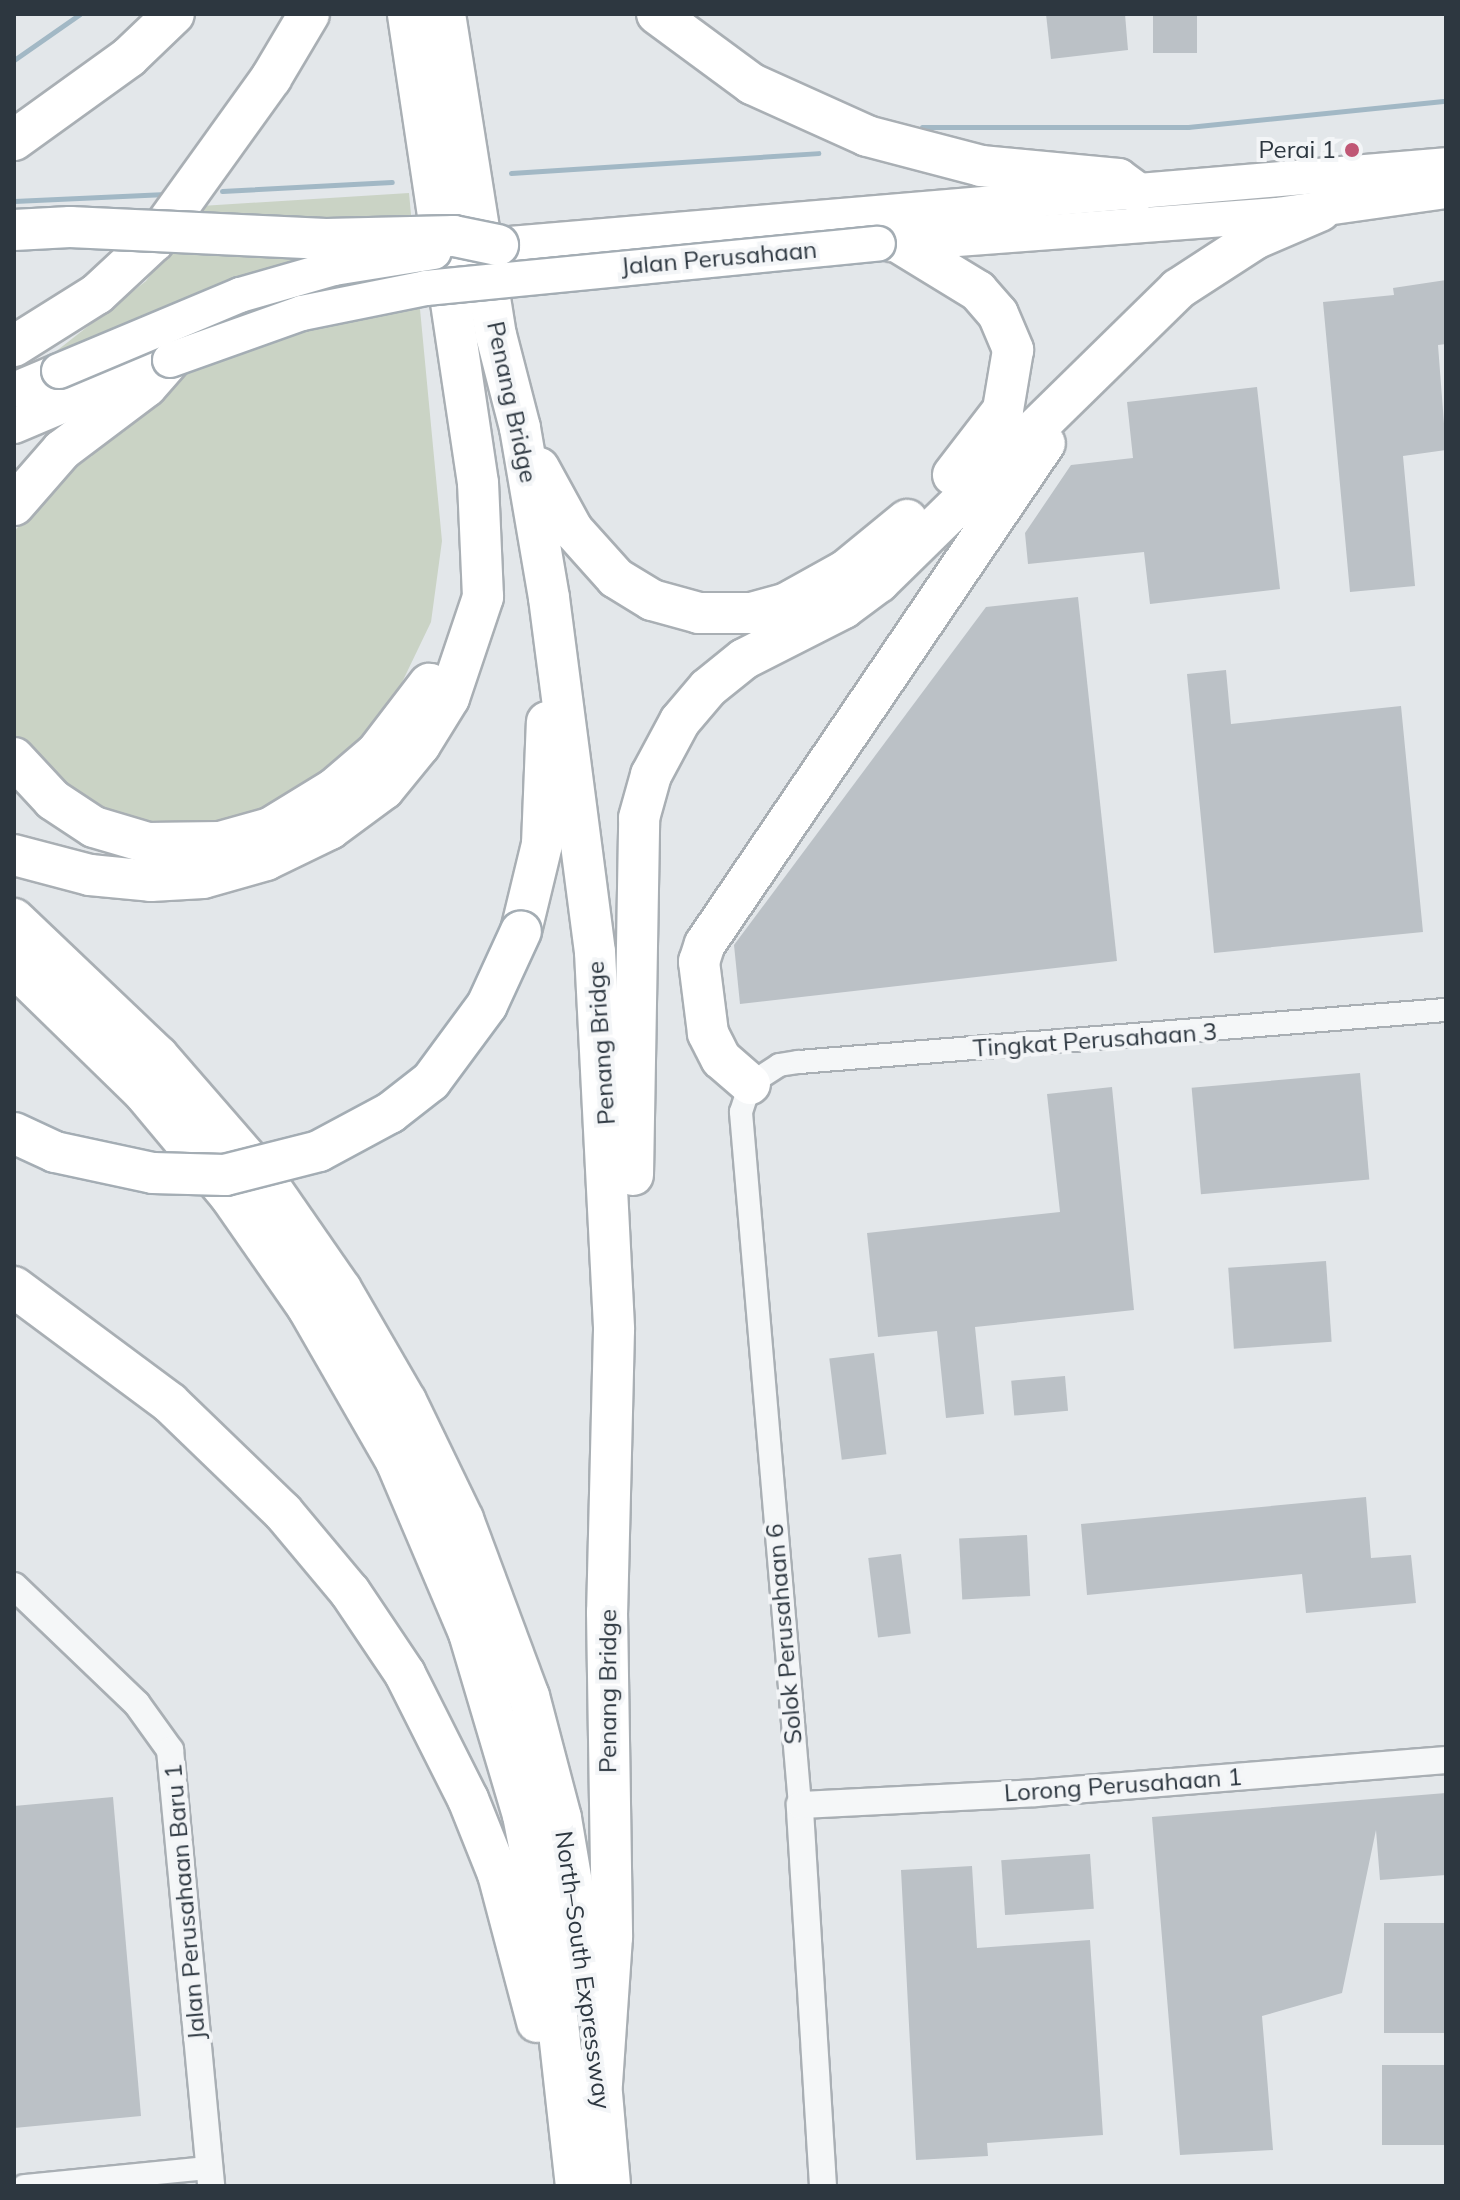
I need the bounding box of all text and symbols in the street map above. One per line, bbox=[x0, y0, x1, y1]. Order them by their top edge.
place label: Perai 1 bbox=[1258, 136, 1336, 164]
marker: Perai 1 bbox=[1343, 141, 1361, 159]
street label: Jalan Perusahaan bbox=[620, 235, 818, 281]
street label: Penang Bridge bbox=[481, 319, 543, 485]
street label: Penang Bridge bbox=[581, 960, 621, 1126]
street label: Tingkat Perusahaan 3 bbox=[972, 1017, 1218, 1063]
street label: Solok Perusahaan 6 bbox=[760, 1523, 808, 1745]
street label: Penang Bridge bbox=[594, 1609, 622, 1773]
street label: Lorong Perusahaan 1 bbox=[1003, 1762, 1243, 1808]
street label: Jalan Perusahaan Baru 1 bbox=[159, 1763, 211, 2041]
street label: North–South Expressway bbox=[549, 1829, 617, 2111]

